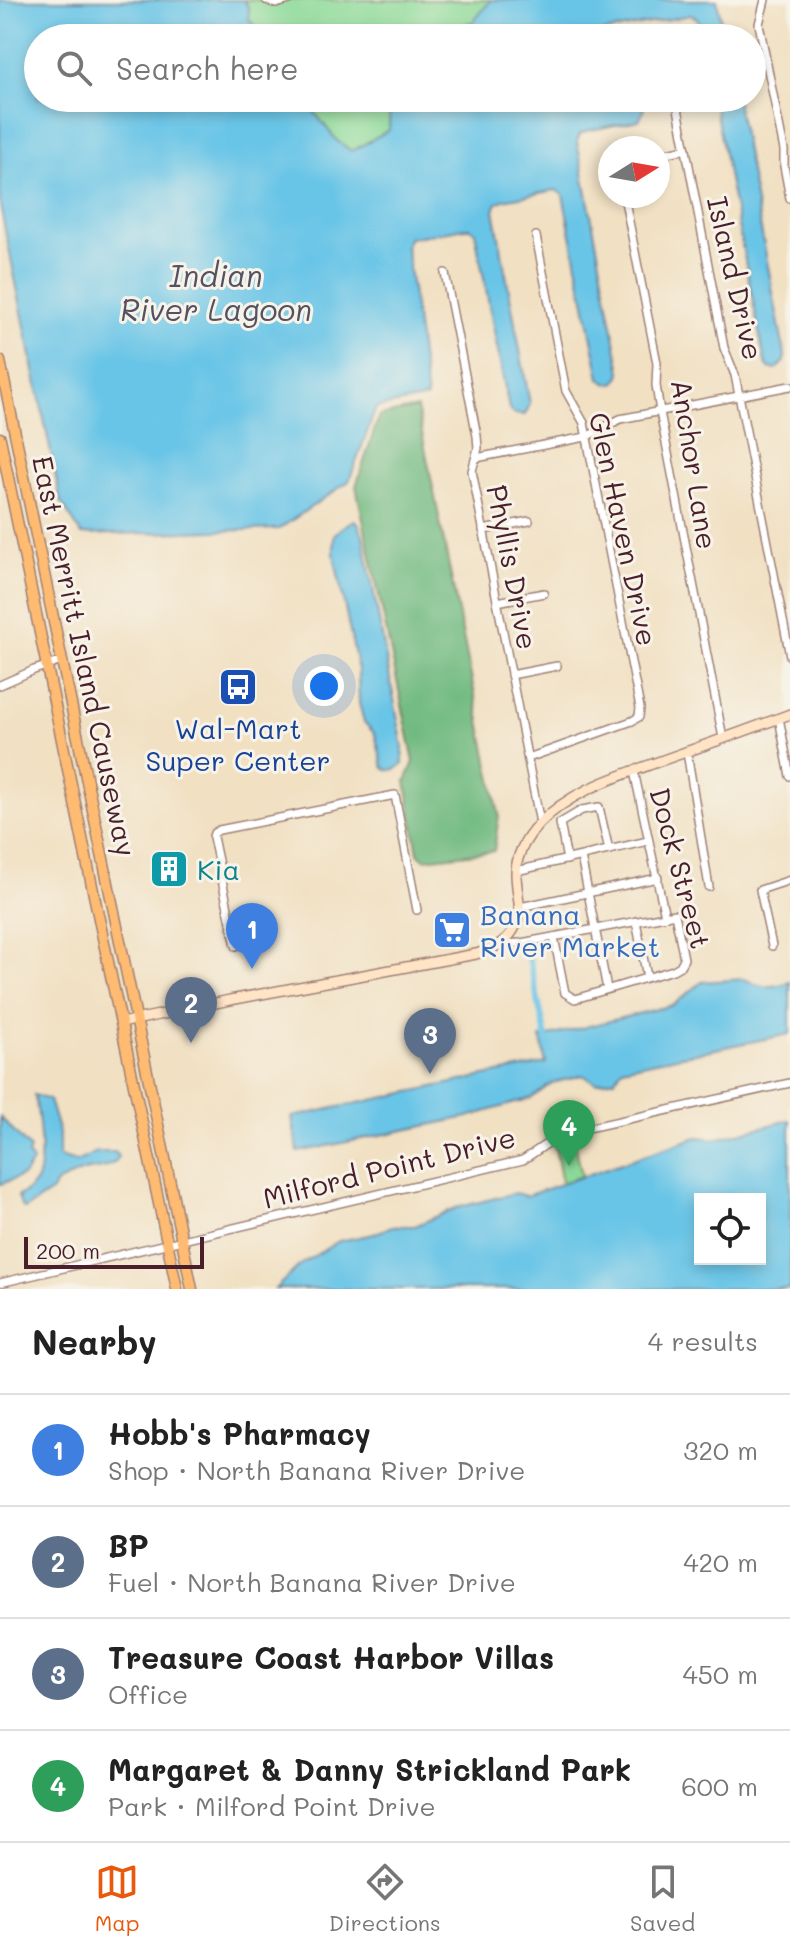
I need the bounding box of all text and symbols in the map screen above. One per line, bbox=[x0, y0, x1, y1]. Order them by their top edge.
search box bbox=[24, 24, 766, 112]
icon: search bbox=[52, 46, 96, 90]
text: Search here bbox=[116, 48, 299, 88]
north arrow bbox=[598, 136, 670, 208]
street label: Island Drive bbox=[700, 193, 772, 363]
water label: Indian River Lagoon bbox=[120, 255, 312, 329]
street label: Anchor Lane bbox=[664, 376, 726, 552]
street label: Glen Haven Drive bbox=[582, 409, 666, 649]
street label: East Merritt Island Causeway bbox=[25, 453, 145, 859]
street label: Phyllis Drive bbox=[479, 482, 547, 652]
bus stop icon: Wal-Mart Super Center bbox=[217, 666, 259, 708]
your location bbox=[304, 666, 344, 706]
place label: Wal-Mart Super Center bbox=[145, 710, 331, 778]
street label: Dock Street bbox=[642, 784, 720, 952]
building icon: Kia bbox=[148, 848, 190, 890]
place label: Kia bbox=[197, 851, 240, 887]
place label: Banana River Market bbox=[480, 896, 660, 964]
pin: 1 bbox=[226, 903, 278, 969]
supermarket icon: Banana River Market bbox=[431, 909, 473, 951]
pin: 2 bbox=[165, 977, 217, 1043]
pin: 3 bbox=[404, 1008, 456, 1074]
pin: 4 bbox=[543, 1100, 595, 1166]
street label: Milford Point Drive bbox=[259, 1118, 519, 1216]
map controls bbox=[694, 1193, 766, 1265]
button: locate bbox=[694, 1193, 766, 1265]
scale bar bbox=[24, 1233, 204, 1269]
text: 200 m bbox=[36, 1236, 100, 1265]
text: Nearby bbox=[32, 1319, 157, 1364]
text: 4 results bbox=[648, 1324, 758, 1358]
text: Hobb's Pharmacy bbox=[108, 1413, 371, 1453]
text: 1 bbox=[52, 1433, 64, 1467]
text: 320 m bbox=[683, 1433, 758, 1467]
text: Shop · North Banana River Drive bbox=[108, 1453, 525, 1487]
text: BP bbox=[108, 1525, 149, 1565]
text: 2 bbox=[51, 1545, 65, 1579]
text: 420 m bbox=[683, 1545, 758, 1579]
text: Fuel · North Banana River Drive bbox=[108, 1565, 516, 1599]
text: Treasure Coast Harbor Villas bbox=[108, 1637, 554, 1677]
text: 3 bbox=[50, 1657, 66, 1691]
text: 450 m bbox=[682, 1657, 758, 1691]
text: Office bbox=[108, 1677, 188, 1711]
text: Margaret & Danny Strickland Park bbox=[108, 1749, 631, 1789]
text: 4 bbox=[50, 1769, 66, 1803]
text: 600 m bbox=[681, 1769, 758, 1803]
text: Park · Milford Point Drive bbox=[108, 1789, 436, 1823]
tab: Map bbox=[95, 1860, 140, 1937]
tab: Directions bbox=[329, 1860, 441, 1937]
tab: Saved bbox=[630, 1860, 695, 1937]

